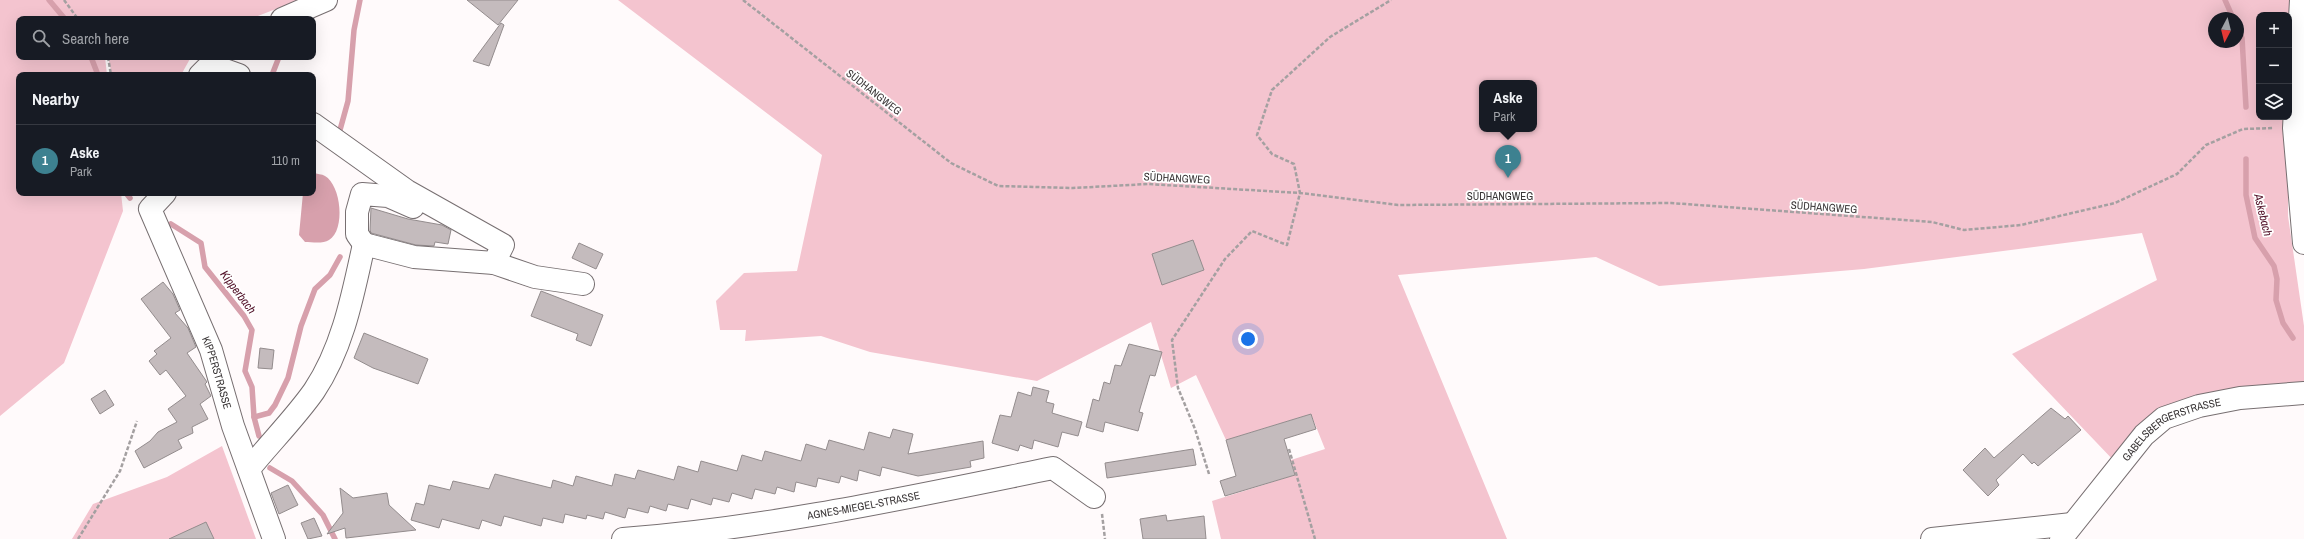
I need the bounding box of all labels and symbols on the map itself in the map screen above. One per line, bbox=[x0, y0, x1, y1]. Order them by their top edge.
north arrow bbox=[2208, 12, 2244, 48]
street label: SÜDHANGWEG bbox=[843, 66, 905, 118]
pin: 1 bbox=[1495, 145, 1521, 178]
street label: SÜDHANGWEG bbox=[1143, 169, 1211, 187]
street label: SÜDHANGWEG bbox=[1467, 189, 1533, 203]
water label: Askebach bbox=[2250, 191, 2276, 238]
street label: SÜDHANGWEG bbox=[1790, 198, 1858, 216]
water label: Kipperbach bbox=[216, 267, 260, 317]
your location bbox=[1238, 329, 1258, 349]
street label: KIPPERSTRASSE bbox=[199, 334, 235, 411]
street label: GABELSBERGERSTRASSE bbox=[2119, 395, 2222, 464]
street label: AGNES-MIEGEL-STRASSE bbox=[805, 488, 921, 523]

